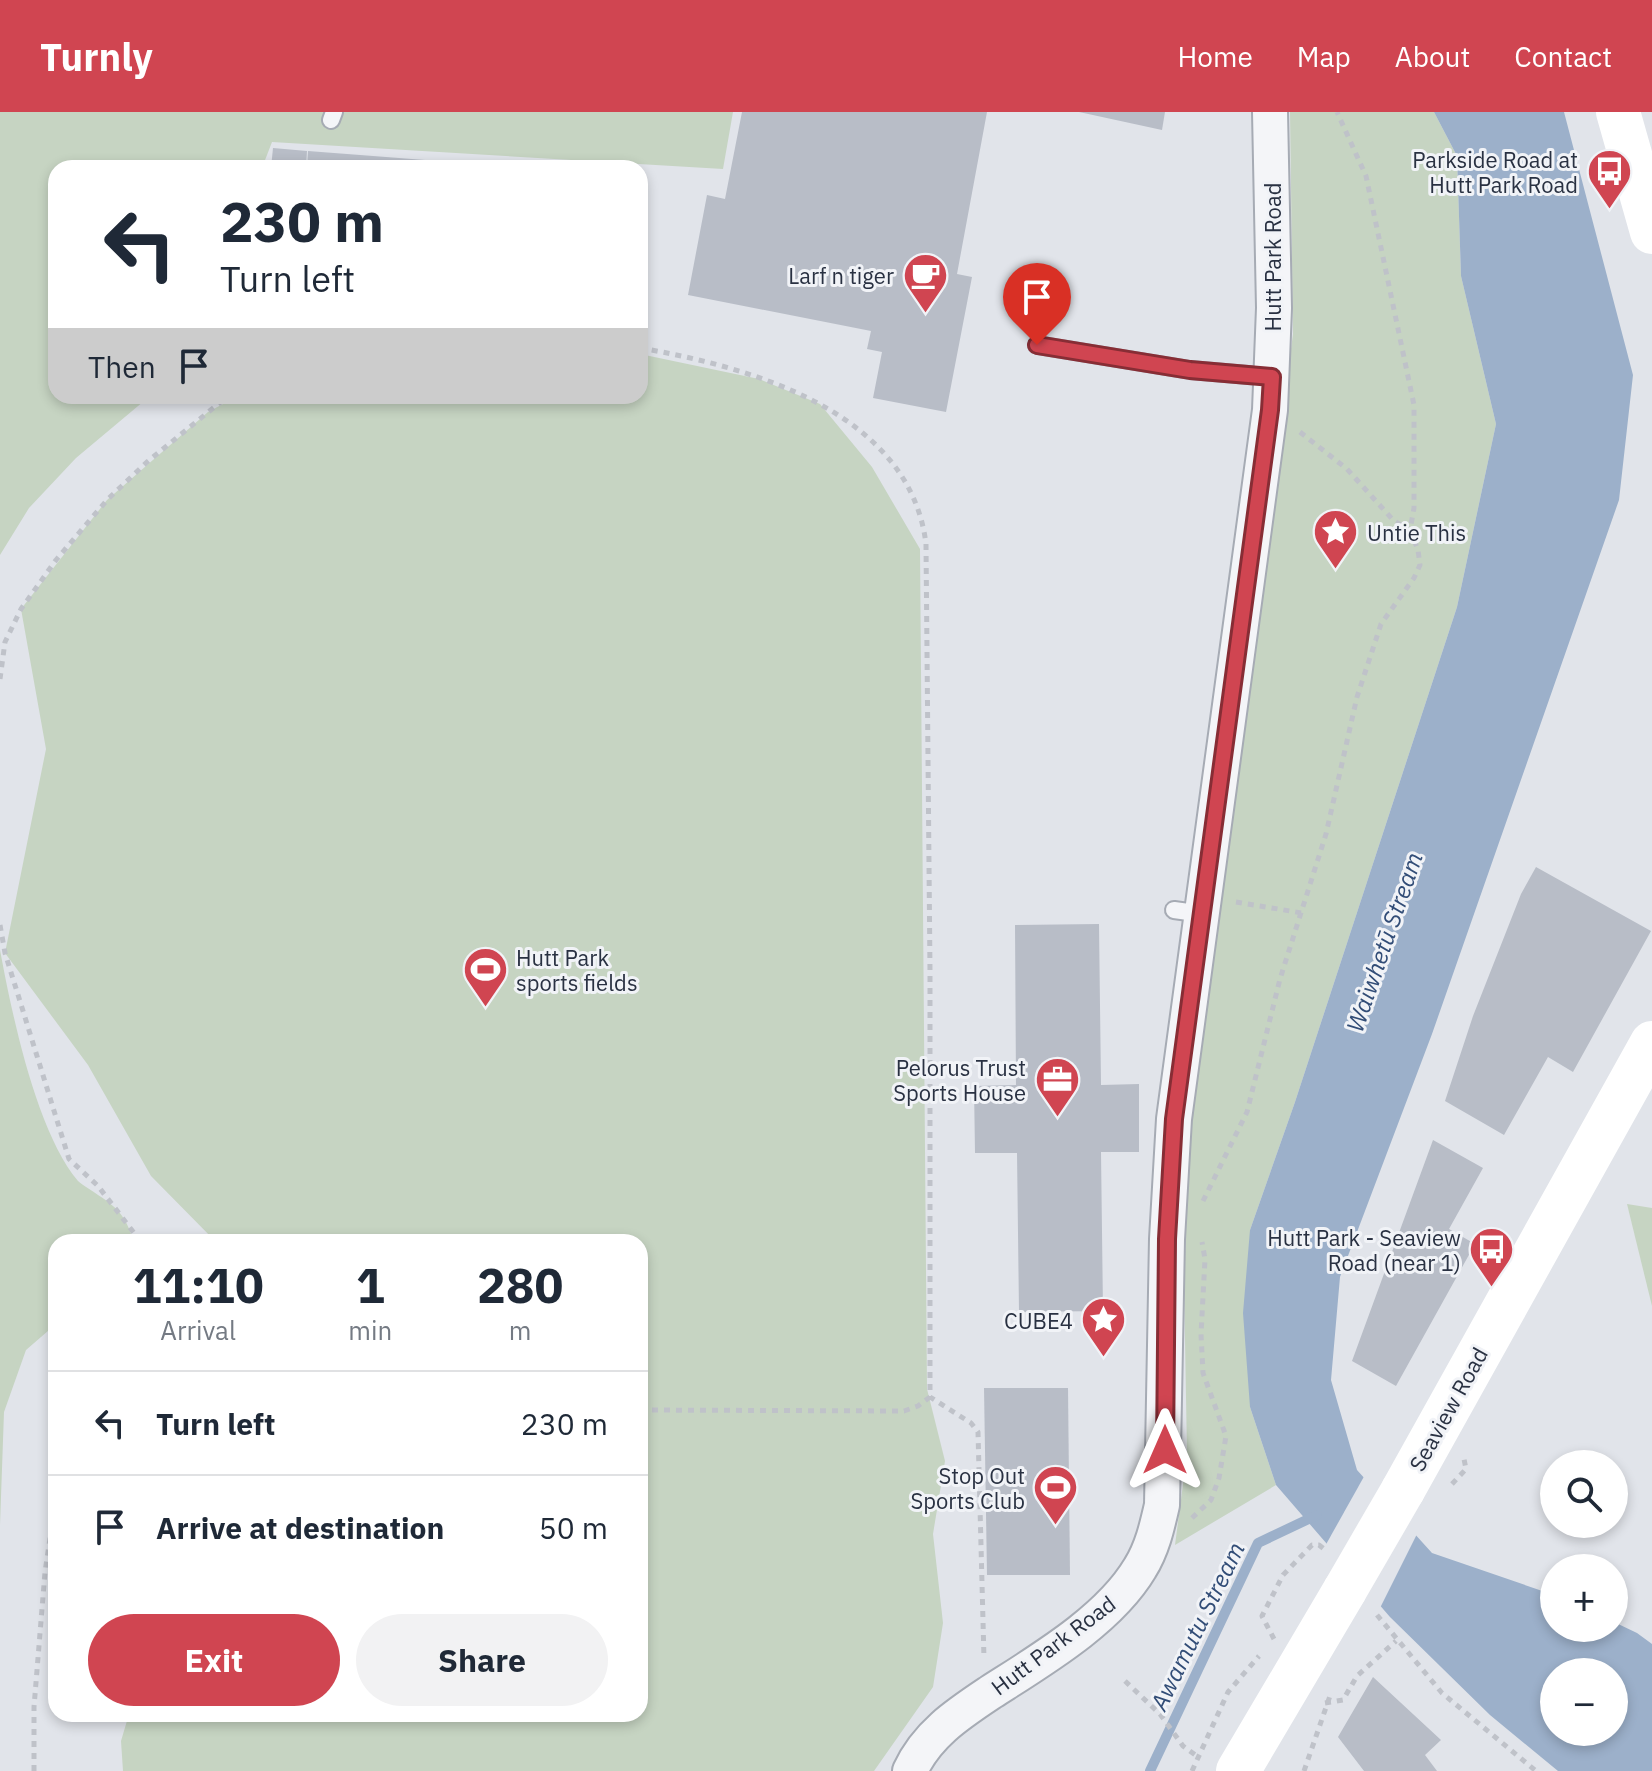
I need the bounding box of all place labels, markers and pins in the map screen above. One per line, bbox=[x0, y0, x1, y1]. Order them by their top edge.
place label: Parkside Road at Hutt Park Road bbox=[1412, 145, 1578, 199]
bus stop icon: Parkside Road at Hutt Park Road bbox=[1585, 148, 1633, 211]
cafe icon: Larf n tiger bbox=[901, 251, 949, 314]
place label: Larf n tiger bbox=[788, 261, 894, 290]
pin bbox=[1003, 263, 1071, 345]
place icon: Untie This bbox=[1312, 508, 1360, 571]
place label: Untie This bbox=[1367, 518, 1466, 547]
place label: Hutt Park sports fields bbox=[516, 943, 638, 997]
sports icon: Hutt Park sports fields bbox=[461, 946, 509, 1009]
place label: Pelorus Trust Sports House bbox=[893, 1053, 1026, 1107]
office icon: Pelorus Trust Sports House bbox=[1033, 1056, 1081, 1119]
place label: Hutt Park - Seaview Road (near 1) bbox=[1267, 1223, 1461, 1277]
bus stop icon: Hutt Park - Seaview Road (near 1) bbox=[1468, 1226, 1516, 1289]
place icon: CUBE4 bbox=[1080, 1296, 1128, 1359]
place label: CUBE4 bbox=[1004, 1306, 1073, 1335]
place label: Stop Out Sports Club bbox=[910, 1461, 1025, 1515]
sports icon: Stop Out Sports Club bbox=[1032, 1464, 1080, 1527]

